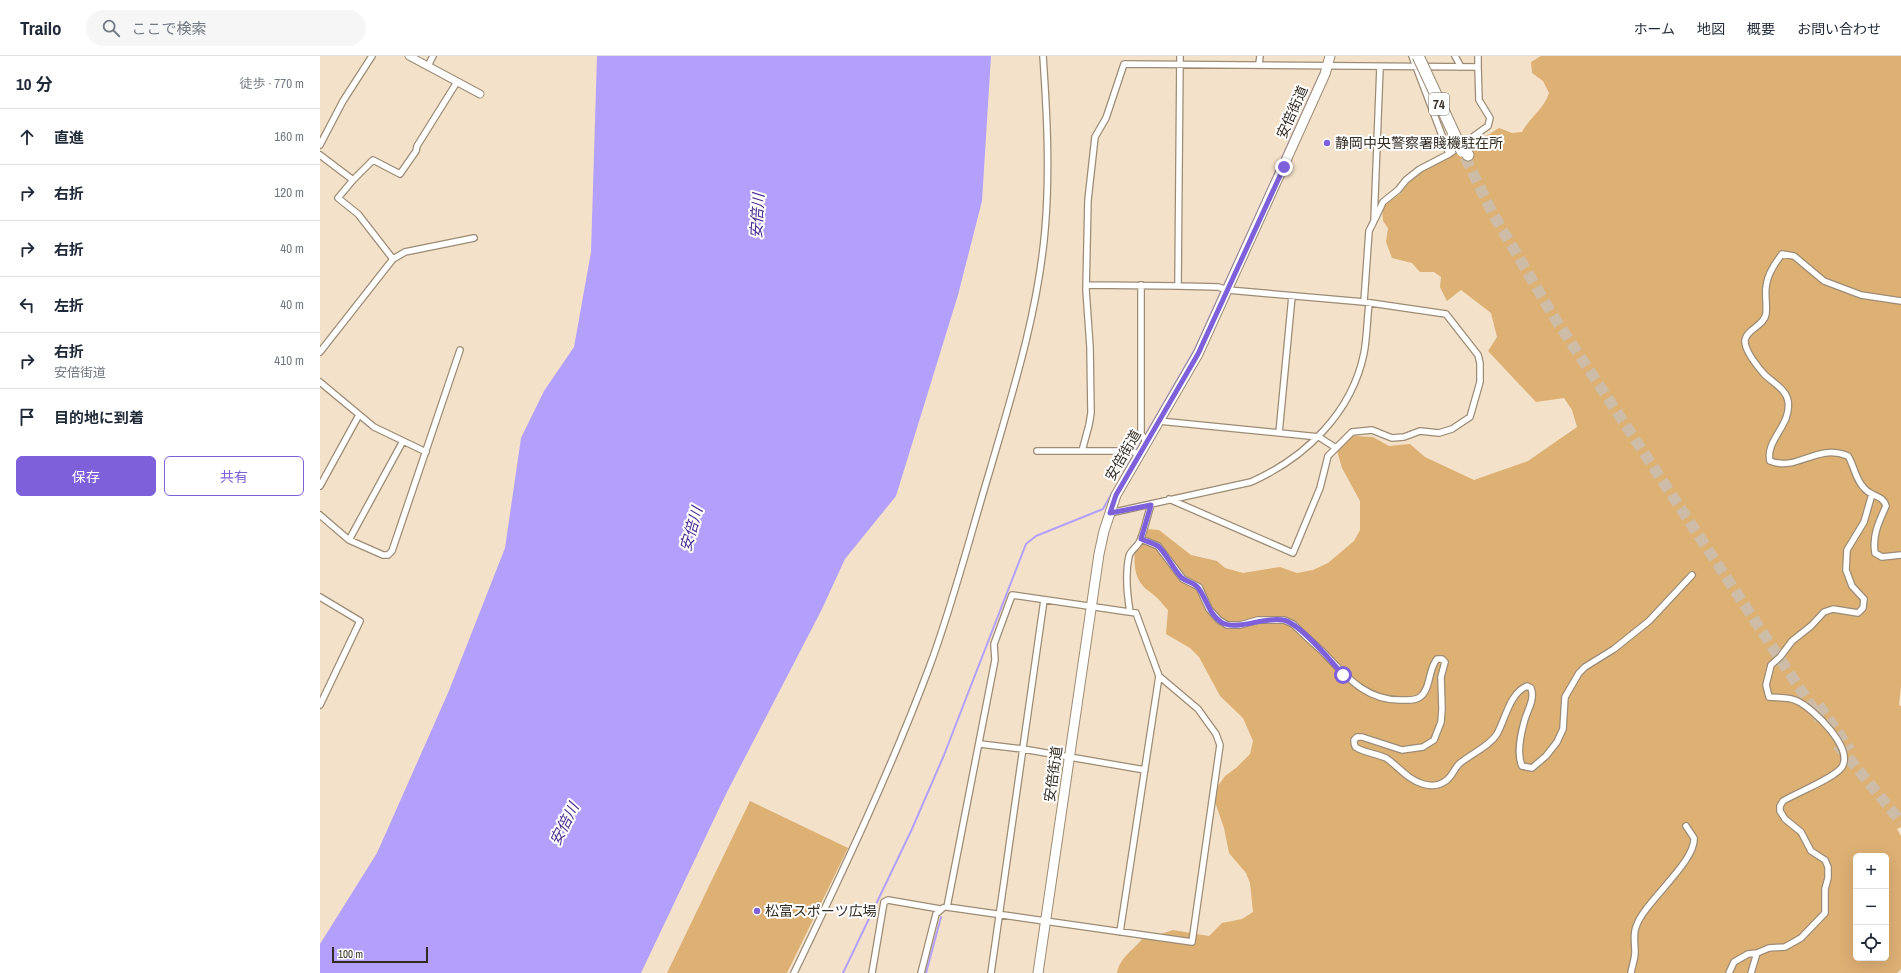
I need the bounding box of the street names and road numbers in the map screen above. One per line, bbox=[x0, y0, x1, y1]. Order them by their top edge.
street label: 安倍街道 bbox=[1272, 83, 1312, 141]
road number: 74 bbox=[1429, 93, 1449, 115]
street label: 安倍街道 bbox=[1101, 426, 1145, 484]
street label: 安倍街道 bbox=[1040, 745, 1066, 803]

